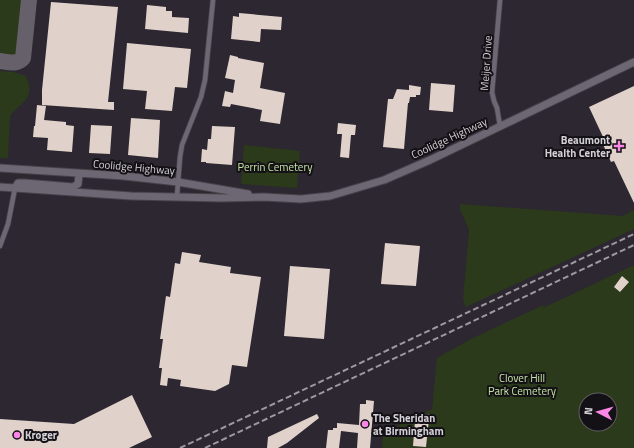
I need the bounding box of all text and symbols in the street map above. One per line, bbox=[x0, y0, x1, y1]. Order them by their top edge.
street label: Meijer Drive bbox=[476, 34, 496, 91]
street label: Coolidge Highway bbox=[408, 113, 490, 163]
place label: Beaumont Health Center bbox=[545, 132, 610, 161]
marker: Beaumont Health Center bbox=[613, 140, 625, 152]
street label: Coolidge Highway bbox=[92, 155, 176, 179]
park label: Perrin Cemetery bbox=[237, 159, 313, 175]
park label: Clover Hill Park Cemetery bbox=[488, 370, 557, 399]
north arrow bbox=[578, 392, 618, 432]
text: N bbox=[580, 406, 596, 416]
place label: The Sheridan at Birmingham bbox=[373, 410, 444, 439]
marker: The Sheridan at Birmingham bbox=[360, 419, 370, 429]
place label: Kroger bbox=[25, 427, 57, 443]
marker: Kroger bbox=[12, 430, 22, 440]

